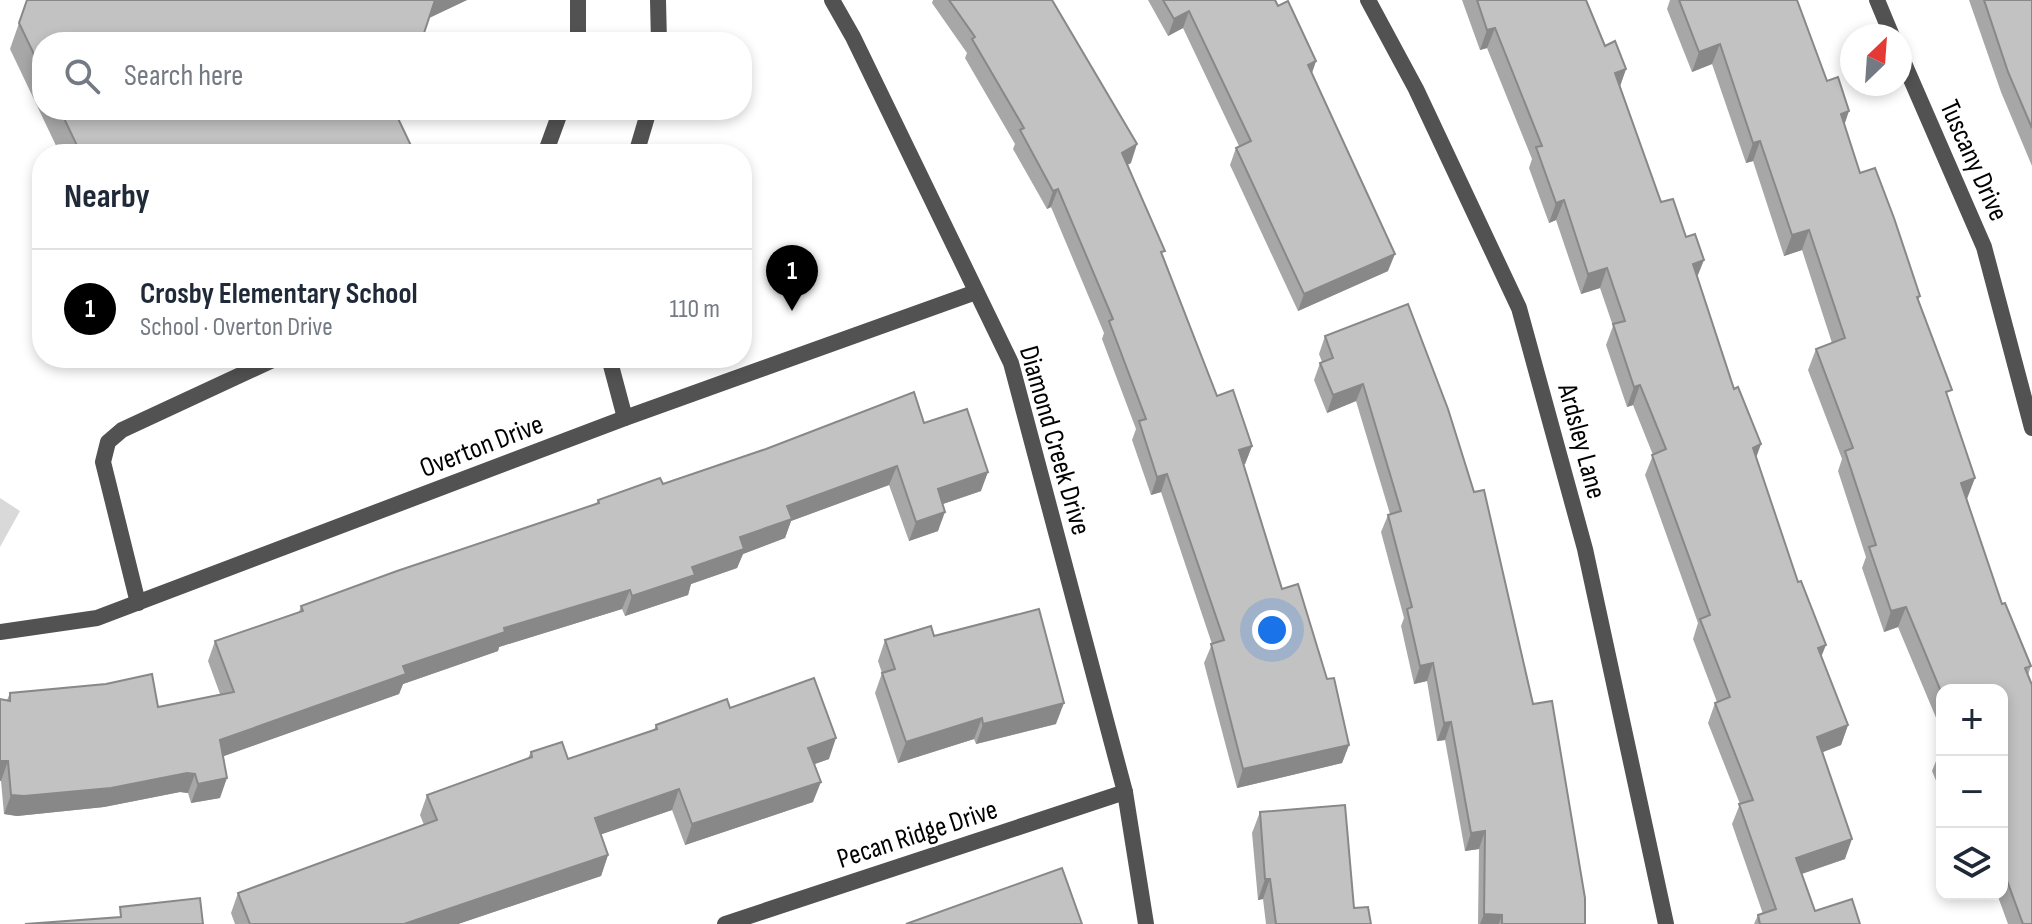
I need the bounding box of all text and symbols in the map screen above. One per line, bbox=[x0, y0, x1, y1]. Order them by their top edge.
north arrow bbox=[1840, 24, 1912, 96]
search box bbox=[32, 32, 752, 120]
icon: search bbox=[60, 54, 104, 98]
text: Search here bbox=[124, 58, 243, 94]
street label: Tuscany Drive bbox=[1932, 95, 2015, 226]
text: Nearby bbox=[64, 176, 150, 217]
pin: 1 bbox=[766, 245, 818, 311]
text: Crosby Elementary School bbox=[140, 276, 418, 312]
text: 1 bbox=[85, 294, 95, 325]
text: 110 m bbox=[669, 294, 720, 325]
text: School · Overton Drive bbox=[140, 312, 333, 343]
street label: Diamond Creek Drive bbox=[1012, 342, 1097, 539]
street label: Ardsley Lane bbox=[1550, 379, 1613, 503]
street label: Overton Drive bbox=[415, 408, 548, 485]
your location bbox=[1252, 610, 1292, 650]
map controls bbox=[1936, 684, 2008, 900]
button: + bbox=[1936, 684, 2008, 756]
button: − bbox=[1936, 756, 2008, 828]
street label: Pecan Ridge Drive bbox=[833, 793, 1002, 876]
button: layers bbox=[1936, 828, 2008, 900]

